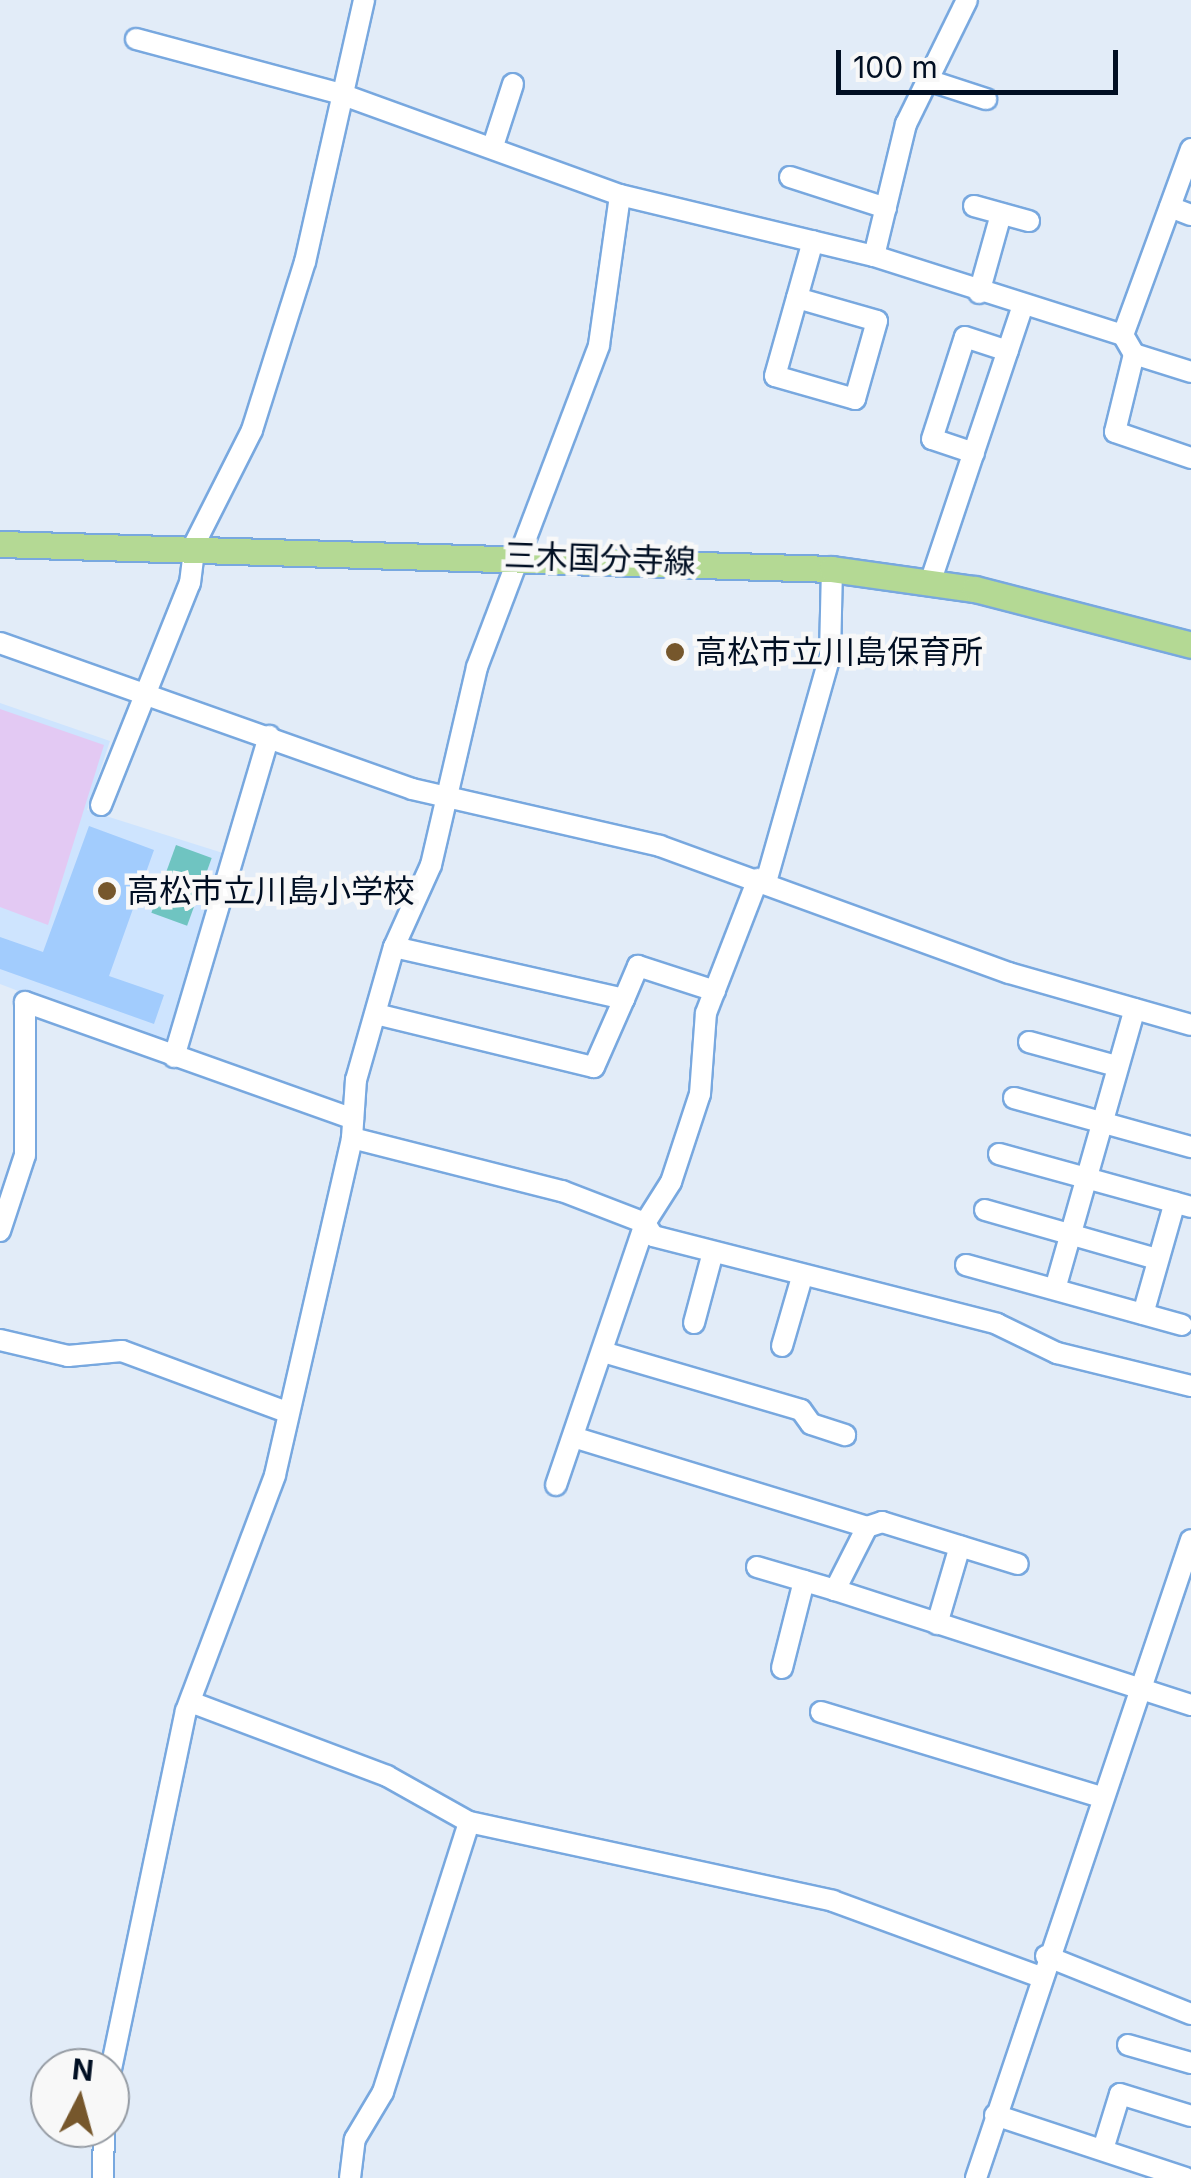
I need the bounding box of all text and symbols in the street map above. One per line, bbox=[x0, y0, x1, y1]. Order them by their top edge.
scale bar bbox=[841, 30, 1124, 92]
text: 100 m bbox=[853, 49, 938, 85]
street label: 三木国分寺線 bbox=[503, 536, 697, 582]
place label: 高松市立川島保育所 bbox=[695, 633, 983, 671]
marker: 高松市立川島保育所 bbox=[664, 641, 686, 663]
place label: 高松市立川島小学校 bbox=[127, 872, 415, 910]
marker: 高松市立川島小学校 bbox=[96, 880, 118, 902]
north arrow bbox=[30, 2048, 130, 2148]
text: N bbox=[71, 2052, 95, 2088]

